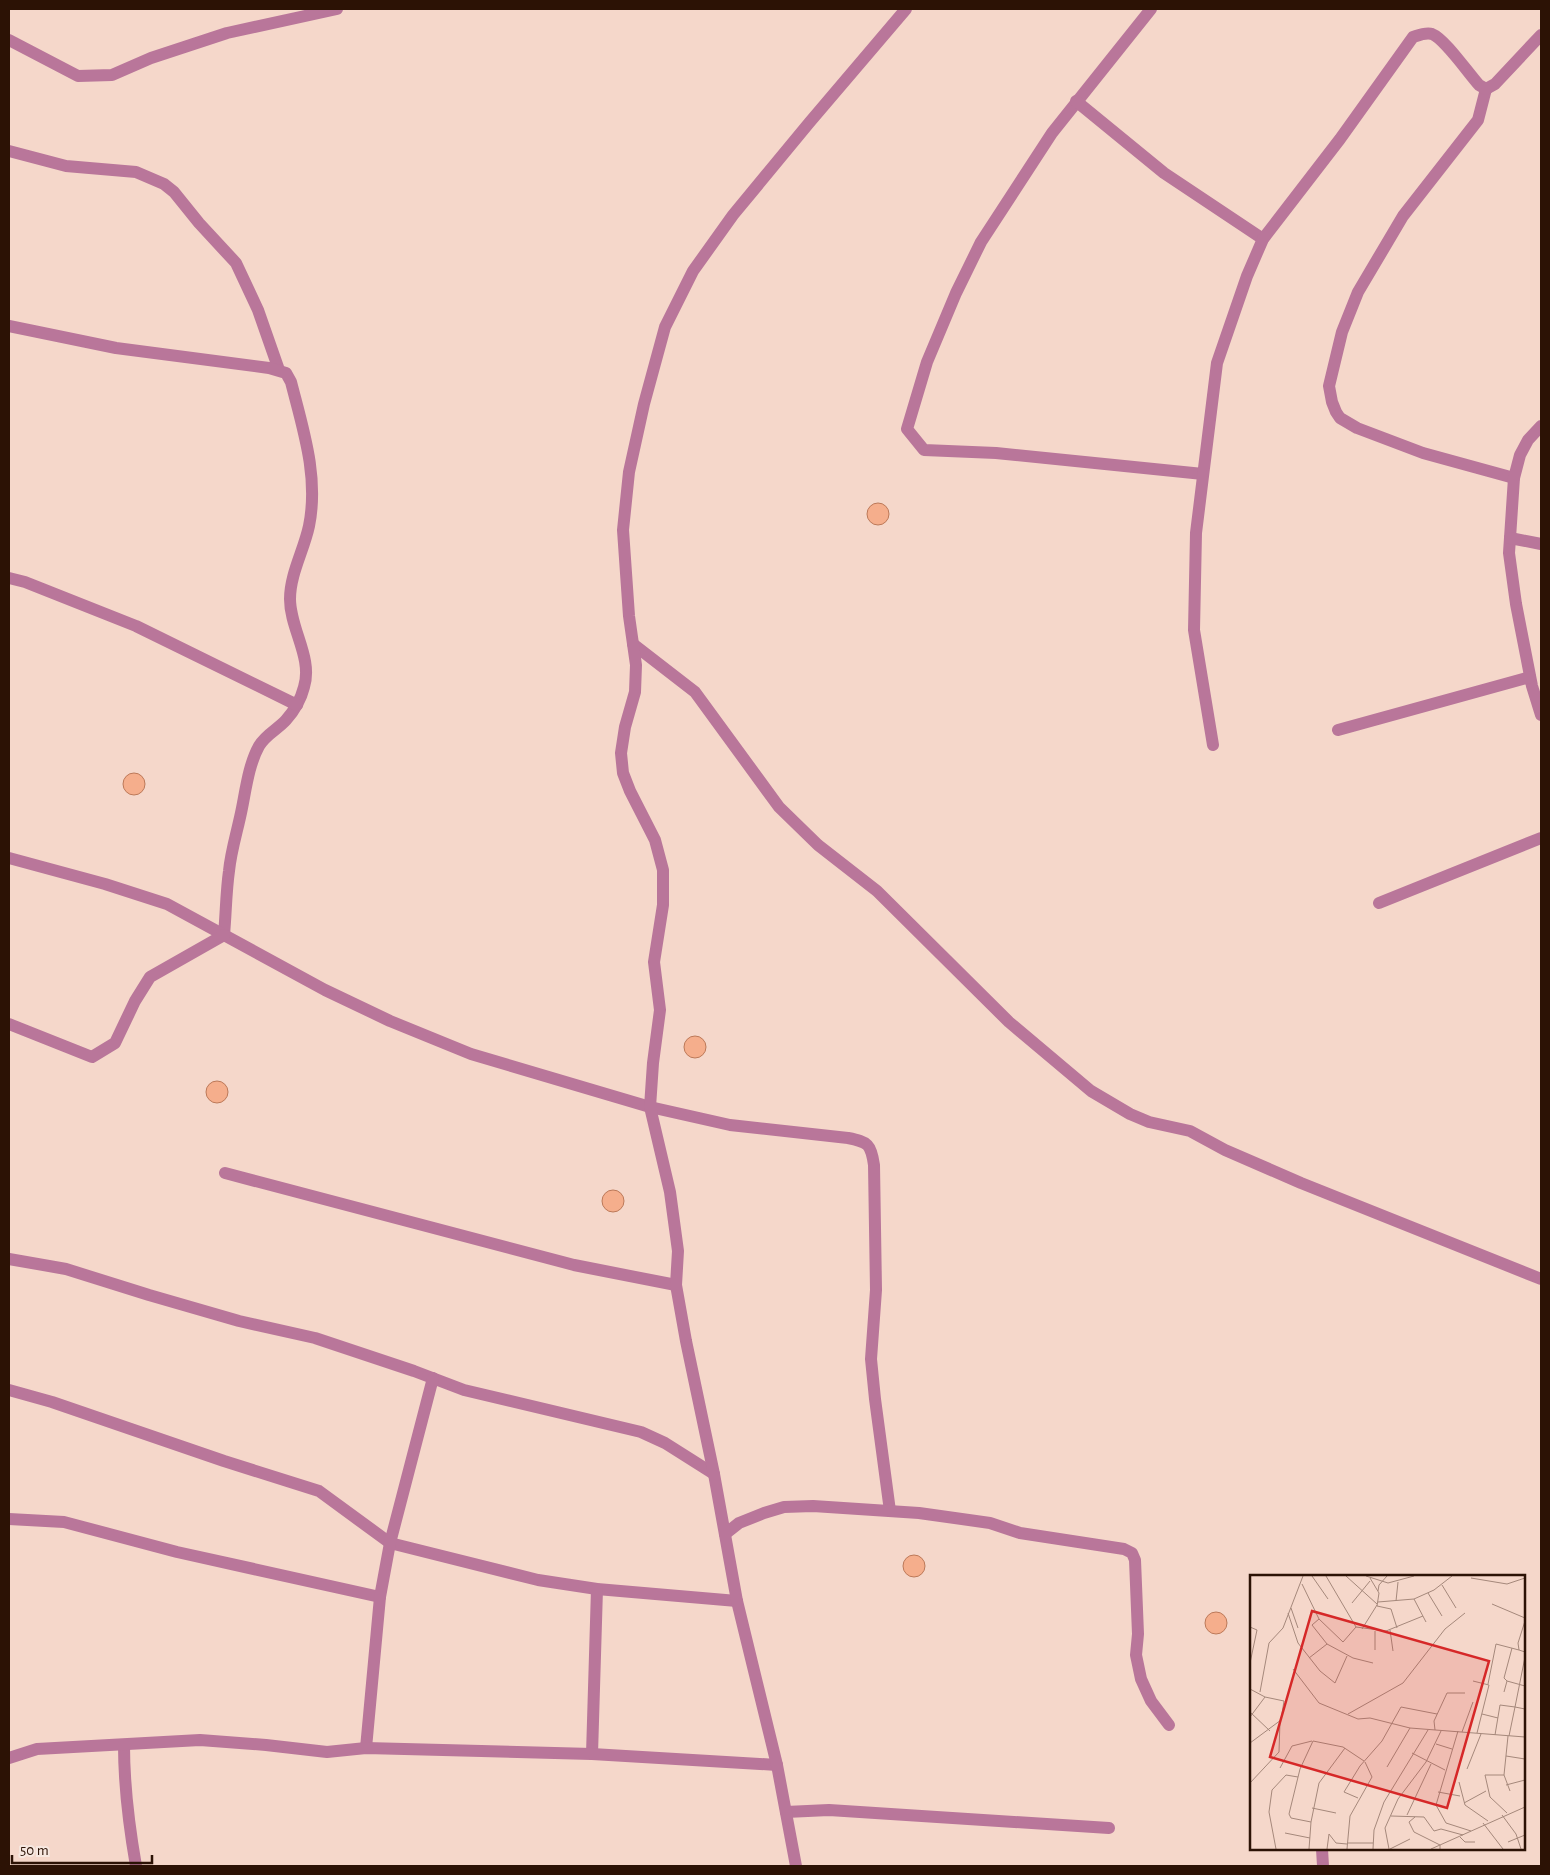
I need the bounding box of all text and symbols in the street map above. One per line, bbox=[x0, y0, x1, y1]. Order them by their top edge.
inset map bbox=[1250, 1575, 1525, 1850]
scale bar bbox=[12, 1832, 152, 1864]
text: 50 m bbox=[20, 1843, 49, 1858]

